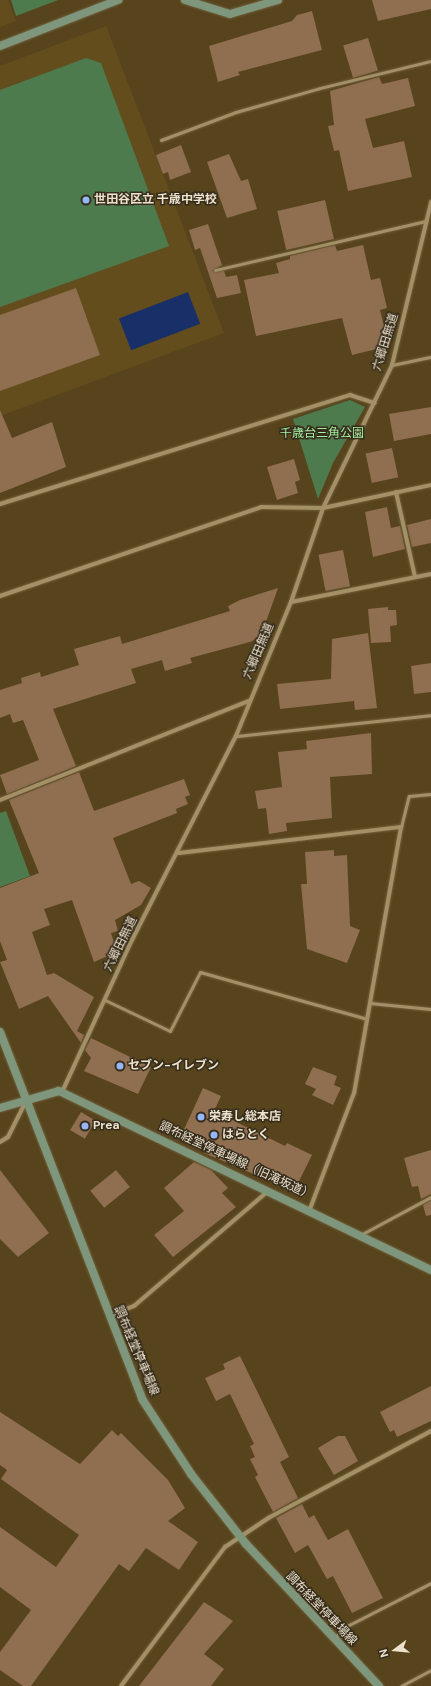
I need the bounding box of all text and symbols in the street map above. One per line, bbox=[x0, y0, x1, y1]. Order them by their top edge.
place label: 世田谷区立 千歳中学校 bbox=[94, 193, 217, 207]
marker: 世田谷区立 千歳中学校 bbox=[81, 195, 91, 205]
street label: 六郷田無道 bbox=[370, 311, 402, 373]
park label: 千歳台三角公園 bbox=[280, 427, 364, 441]
street label: 六郷田無道 bbox=[241, 621, 277, 681]
street label: 六郷田無道 bbox=[101, 914, 141, 974]
place label: セブン-イレブン bbox=[128, 1059, 219, 1073]
marker: セブン-イレブン bbox=[115, 1061, 125, 1071]
place label: 栄寿し総本店 bbox=[209, 1110, 281, 1124]
marker: 栄寿し総本店 bbox=[196, 1112, 206, 1122]
place label: Prea bbox=[93, 1119, 119, 1133]
street label: 調布経堂停車場線（旧滝坂道） bbox=[157, 1119, 315, 1203]
marker: Prea bbox=[80, 1121, 90, 1131]
place label: はらとく bbox=[222, 1128, 270, 1142]
marker: はらとく bbox=[209, 1130, 219, 1140]
street label: 調布経堂停車場線 bbox=[111, 1304, 161, 1398]
street label: 調布経堂停車場線 bbox=[282, 1569, 360, 1649]
north arrow bbox=[375, 1630, 415, 1670]
text: N bbox=[376, 1648, 391, 1659]

